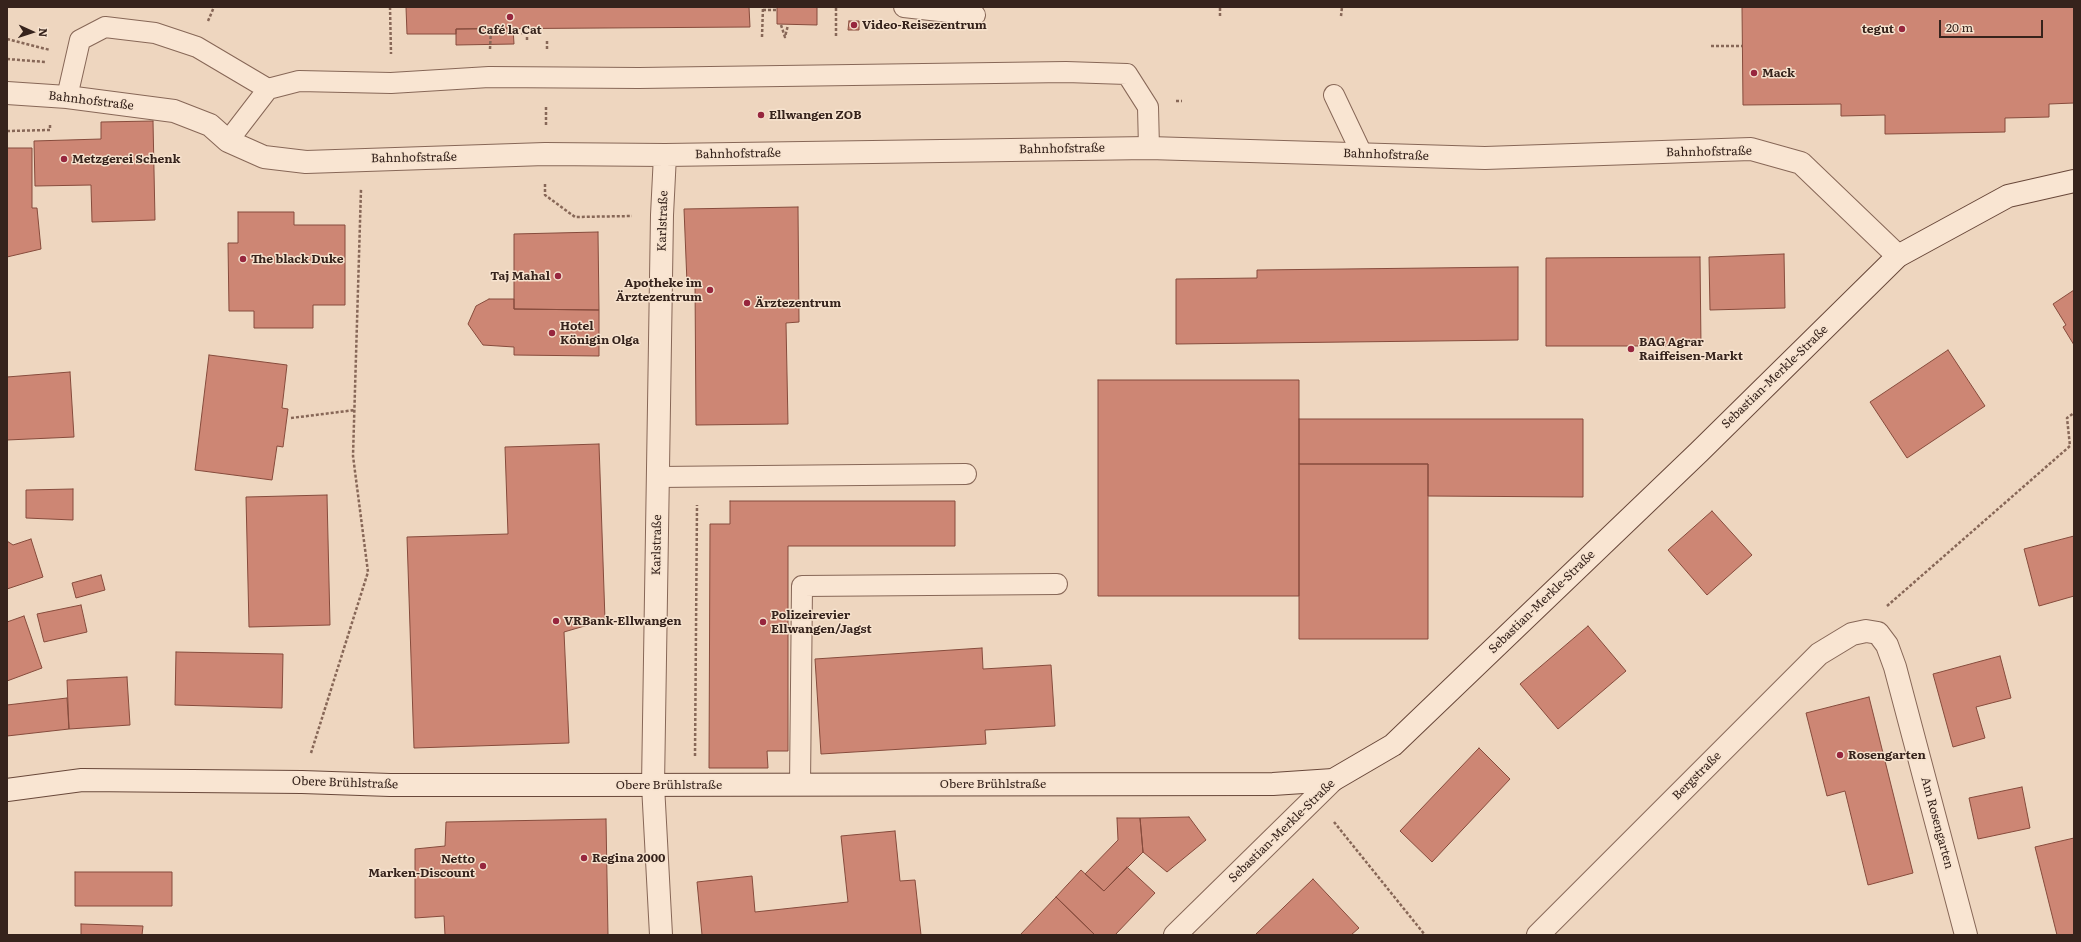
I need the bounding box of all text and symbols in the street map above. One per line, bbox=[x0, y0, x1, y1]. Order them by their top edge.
north arrow bbox=[12, 12, 52, 52]
marker: Café la Cat bbox=[505, 12, 515, 22]
scale bar bbox=[1941, 12, 2045, 38]
place label: Video-Reisezentrum bbox=[862, 18, 987, 32]
text: 20 m bbox=[1946, 18, 1973, 36]
marker: Video-Reisezentrum bbox=[849, 20, 859, 30]
place label: tegut bbox=[1862, 22, 1894, 36]
place label: Café la Cat bbox=[478, 23, 542, 37]
marker: tegut bbox=[1897, 24, 1907, 34]
text: N bbox=[36, 28, 52, 38]
place label: Mack bbox=[1762, 66, 1795, 80]
marker: Mack bbox=[1749, 68, 1759, 78]
street label: Bahnhofstraße bbox=[47, 89, 135, 113]
place label: Ellwangen ZOB bbox=[769, 108, 861, 122]
marker: Ellwangen ZOB bbox=[756, 110, 766, 120]
street label: Bahnhofstraße bbox=[1019, 141, 1105, 157]
street label: Bahnhofstraße bbox=[1666, 144, 1752, 160]
street label: Bahnhofstraße bbox=[695, 146, 781, 162]
street label: Bahnhofstraße bbox=[1343, 146, 1429, 164]
street label: Bahnhofstraße bbox=[371, 150, 457, 166]
place label: Metzgerei Schenk bbox=[72, 152, 181, 166]
marker: Metzgerei Schenk bbox=[59, 154, 69, 164]
street label: Karlstraße bbox=[655, 190, 671, 252]
place label: The black Duke bbox=[251, 252, 343, 266]
marker: The black Duke bbox=[238, 254, 248, 264]
place label: Taj Mahal bbox=[490, 269, 550, 283]
marker: Taj Mahal bbox=[553, 271, 563, 281]
place label: Apotheke im Ärztezentrum bbox=[616, 276, 702, 304]
marker: Apotheke im Ärztezentrum bbox=[705, 285, 715, 295]
place label: Ärztezentrum bbox=[755, 296, 841, 310]
marker: Ärztezentrum bbox=[742, 298, 752, 308]
place label: Hotel Königin Olga bbox=[560, 319, 639, 347]
street label: Sebastian-Merkle-Straße bbox=[1719, 322, 1831, 432]
marker: Hotel Königin Olga bbox=[547, 328, 557, 338]
place label: BAG Agrar Raiffeisen-Markt bbox=[1639, 335, 1743, 363]
marker: BAG Agrar Raiffeisen-Markt bbox=[1626, 344, 1636, 354]
street label: Karlstraße bbox=[649, 514, 665, 576]
street label: Sebastian-Merkle-Straße bbox=[1486, 547, 1598, 657]
place label: Polizeirevier Ellwangen/Jagst bbox=[771, 608, 872, 636]
place label: VRBank-Ellwangen bbox=[564, 614, 682, 628]
marker: VRBank-Ellwangen bbox=[551, 616, 561, 626]
marker: Polizeirevier Ellwangen/Jagst bbox=[758, 617, 768, 627]
place label: Rosengarten bbox=[1848, 748, 1926, 762]
street label: Bergstraße bbox=[1670, 749, 1724, 803]
marker: Rosengarten bbox=[1835, 750, 1845, 760]
street label: Obere Brühlstraße bbox=[292, 774, 398, 792]
street label: Am Rosengarten bbox=[1918, 775, 1956, 871]
street label: Sebastian-Merkle-Straße bbox=[1226, 776, 1338, 886]
street label: Obere Brühlstraße bbox=[940, 777, 1046, 791]
street label: Obere Brühlstraße bbox=[616, 778, 722, 792]
place label: Regina 2000 bbox=[592, 851, 665, 865]
place label: Netto Marken-Discount bbox=[368, 852, 475, 880]
marker: Regina 2000 bbox=[579, 853, 589, 863]
marker: Netto Marken-Discount bbox=[478, 861, 488, 871]

